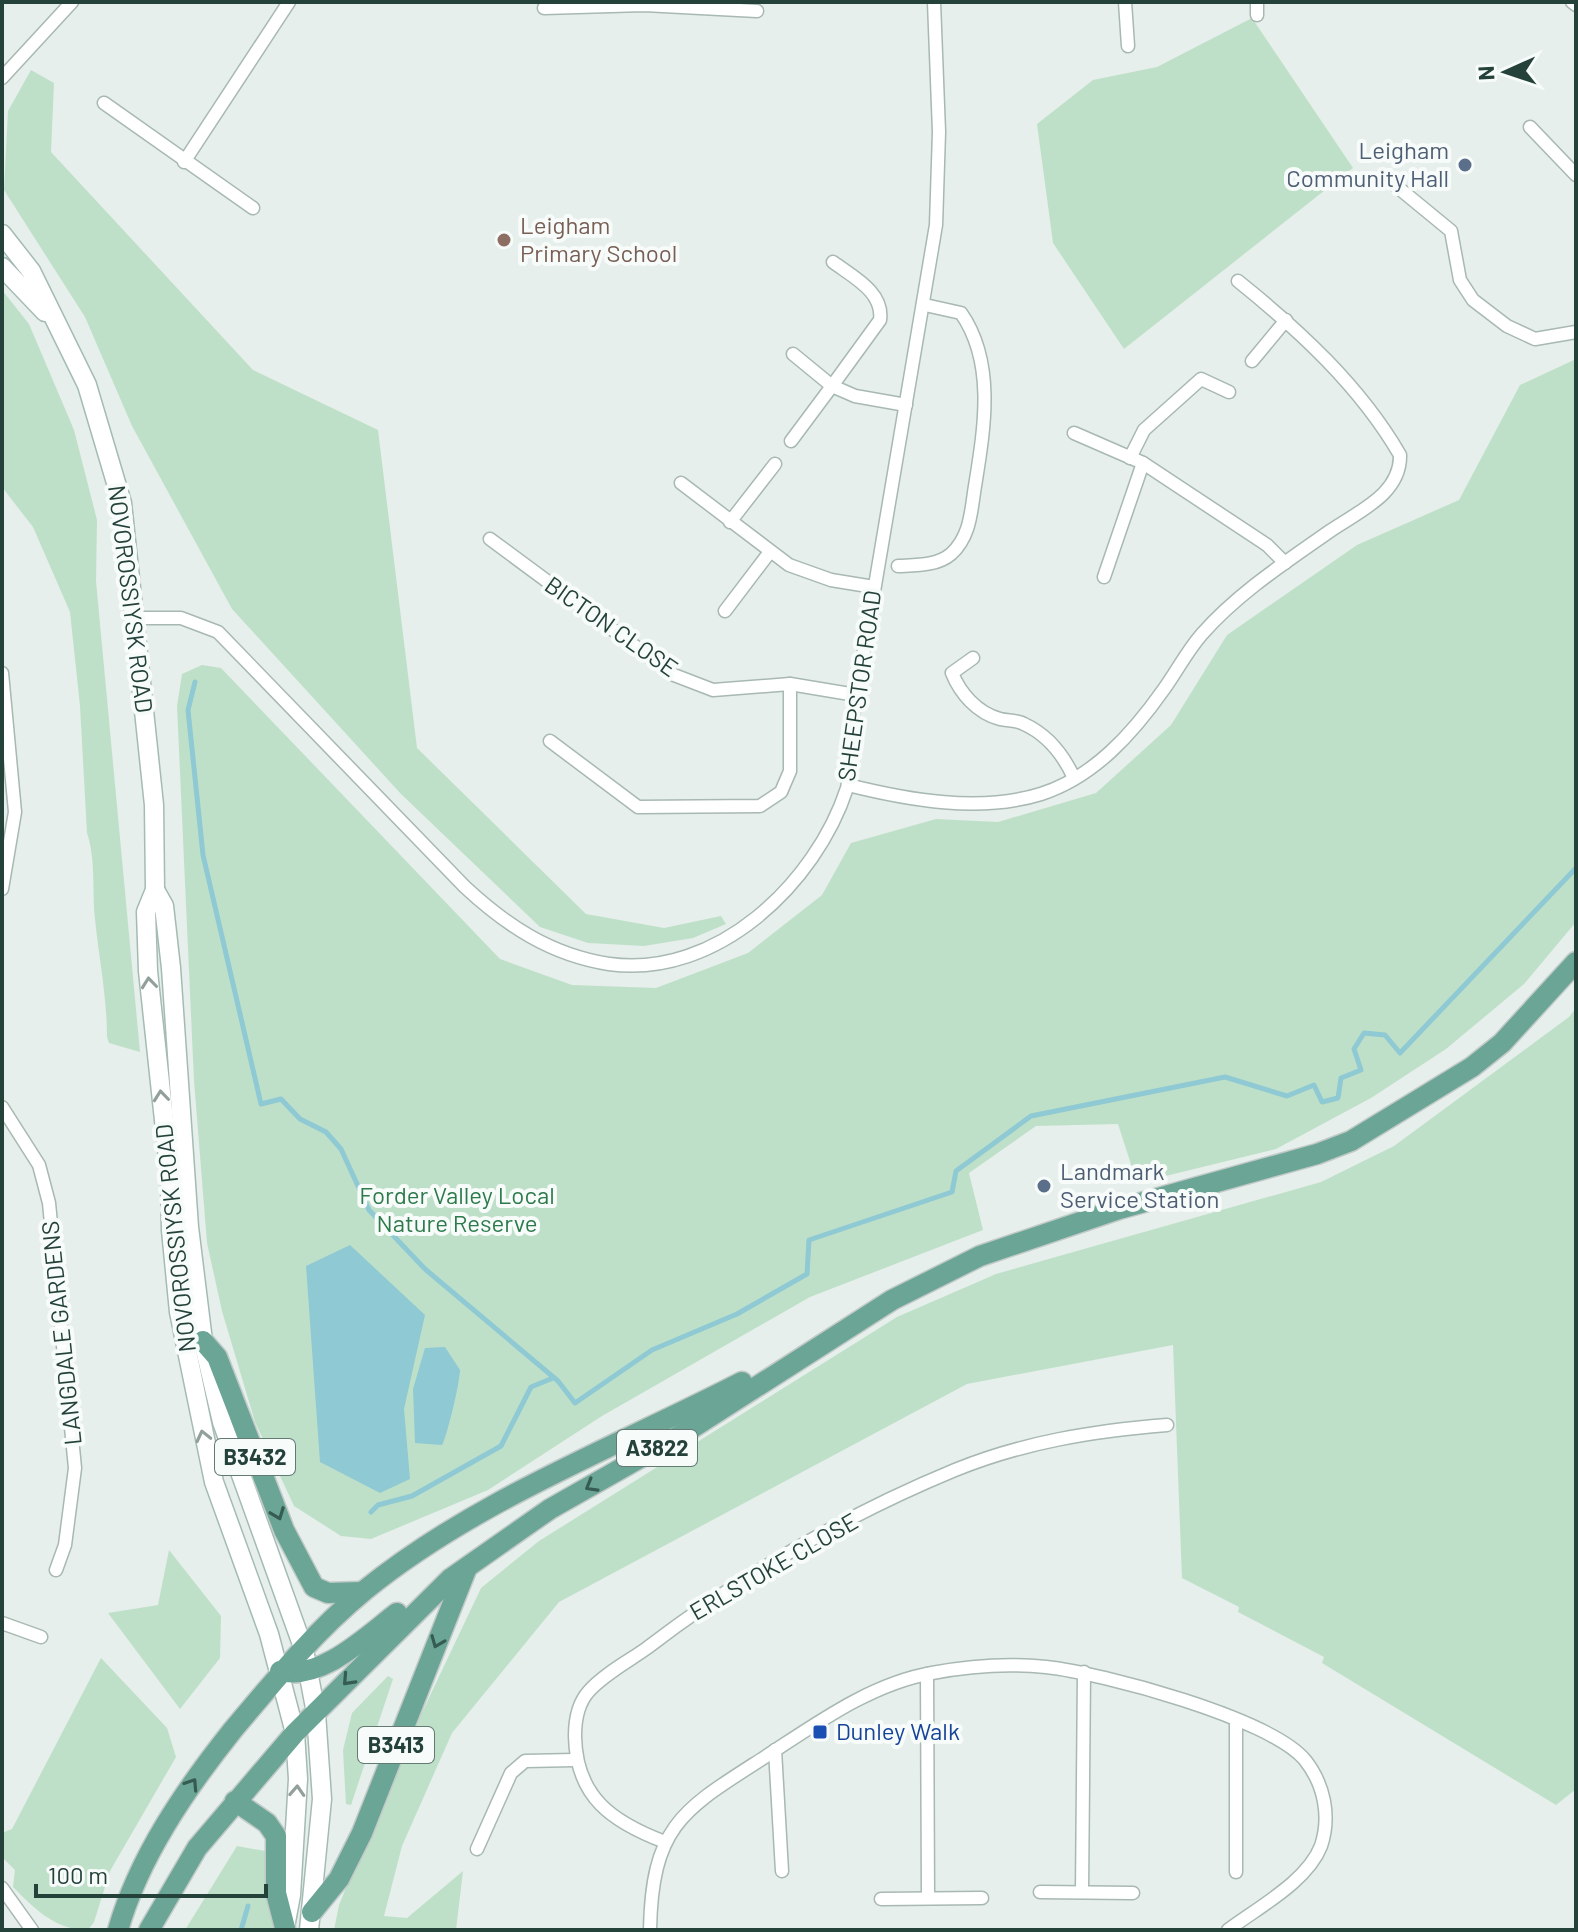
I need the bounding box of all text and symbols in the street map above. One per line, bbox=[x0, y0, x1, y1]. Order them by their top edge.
north arrow bbox=[1466, 32, 1546, 112]
text: N bbox=[1472, 65, 1498, 81]
place label: Leigham Community Hall bbox=[1286, 135, 1449, 192]
marker: Leigham Community Hall bbox=[1456, 156, 1474, 174]
place label: Leigham Primary School bbox=[520, 210, 677, 267]
marker: Leigham Primary School bbox=[495, 231, 513, 249]
street label: NOVOROSSIYSK ROAD bbox=[103, 483, 160, 714]
street label: BICTON CLOSE bbox=[540, 569, 684, 682]
street label: SHEEPSTOR ROAD bbox=[831, 589, 886, 783]
one-way arrow bbox=[141, 976, 158, 989]
one-way arrow bbox=[153, 1089, 170, 1102]
street label: NOVOROSSIYSK ROAD bbox=[148, 1123, 201, 1354]
place label: Landmark Service Station bbox=[1060, 1156, 1220, 1213]
marker: Landmark Service Station bbox=[1035, 1177, 1053, 1195]
park label: Forder Valley Local Nature Reserve bbox=[359, 1180, 555, 1237]
street label: LANGDALE GARDENS bbox=[34, 1220, 87, 1447]
one-way arrow bbox=[195, 1430, 212, 1444]
road number: A3822 bbox=[617, 1430, 697, 1466]
road number: B3432 bbox=[215, 1439, 295, 1475]
one-way arrow bbox=[585, 1476, 600, 1492]
one-way arrow bbox=[268, 1506, 285, 1520]
street label: ERLSTOKE CLOSE bbox=[684, 1506, 863, 1626]
one-way arrow bbox=[430, 1634, 447, 1648]
one-way arrow bbox=[343, 1670, 357, 1685]
place label: Dunley Walk bbox=[836, 1716, 960, 1745]
marker: Dunley Walk bbox=[811, 1723, 829, 1741]
road number: B3413 bbox=[358, 1727, 434, 1763]
one-way arrow bbox=[183, 1778, 198, 1792]
one-way arrow bbox=[289, 1784, 306, 1797]
scale bar bbox=[36, 1848, 266, 1898]
text: 100 m bbox=[48, 1860, 108, 1889]

